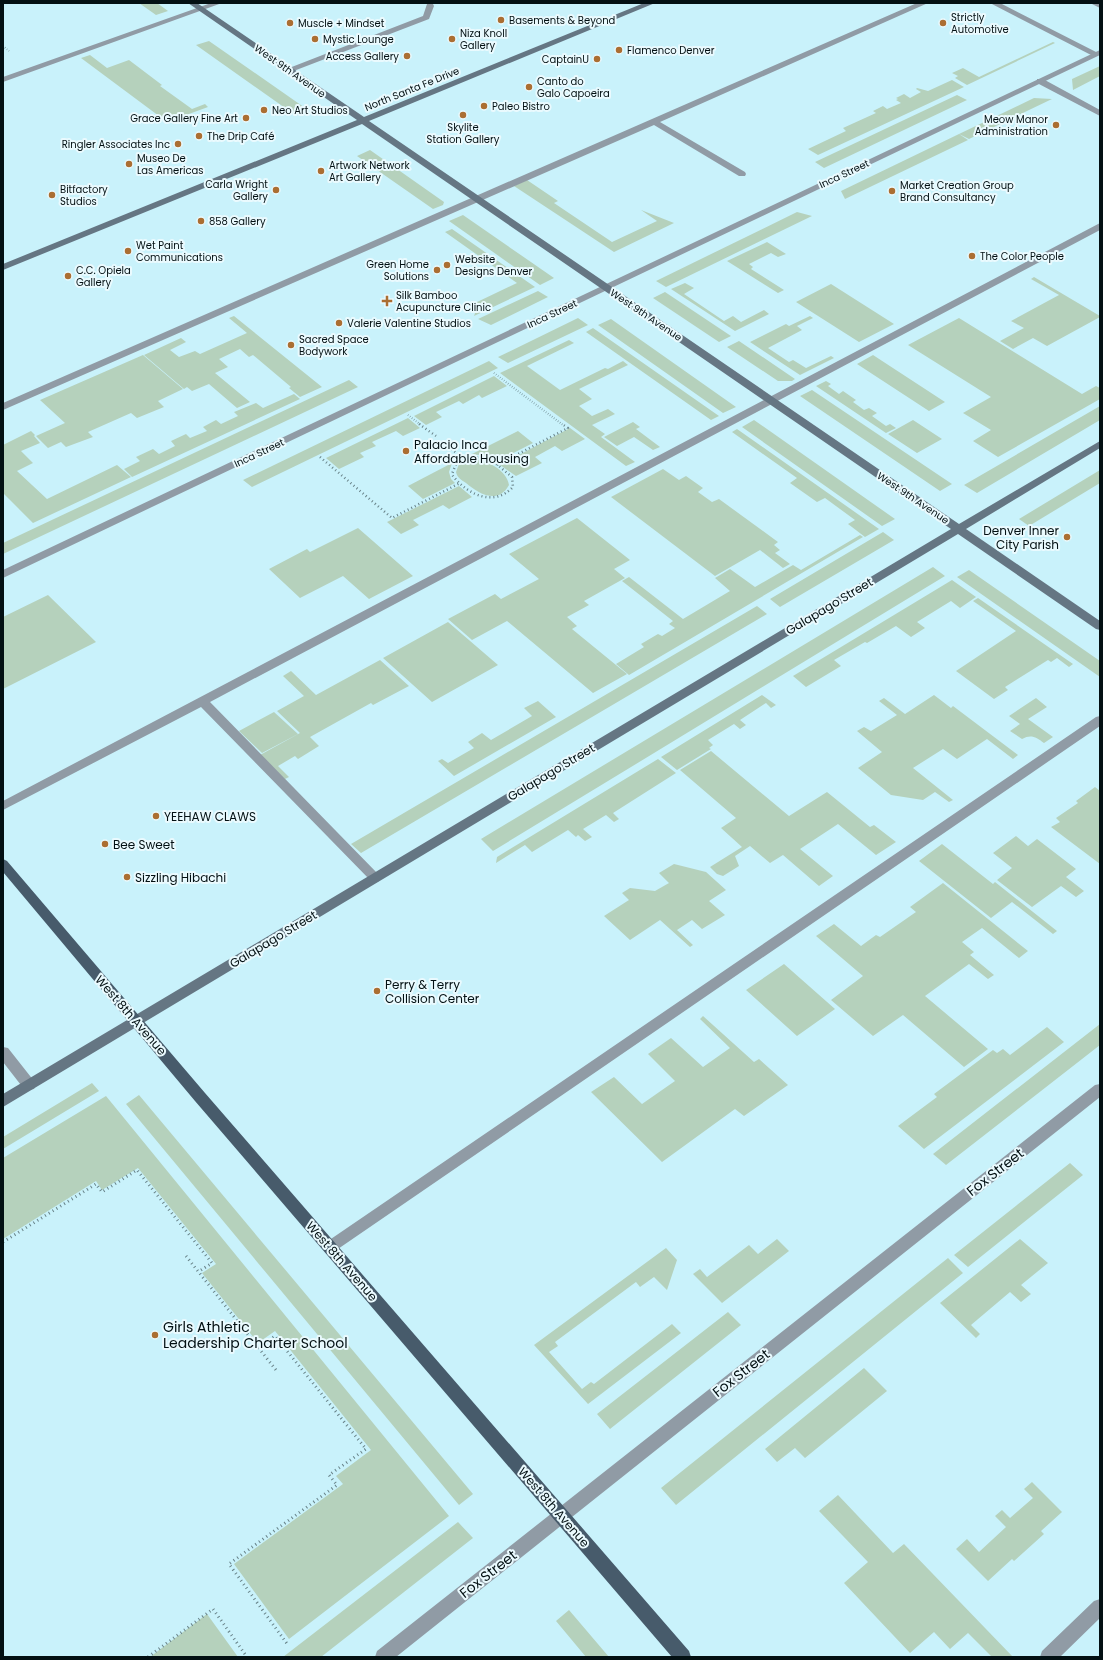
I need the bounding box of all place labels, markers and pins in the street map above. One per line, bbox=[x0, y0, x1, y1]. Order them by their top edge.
place label: Strictly Automotive bbox=[951, 10, 1009, 37]
place label: Basements & Beyond bbox=[509, 13, 615, 28]
marker: Basements & Beyond bbox=[496, 15, 506, 25]
place label: Muscle + Mindset bbox=[298, 16, 385, 31]
marker: Muscle + Mindset bbox=[285, 18, 295, 28]
marker: Strictly Automotive bbox=[938, 18, 948, 28]
place label: Niza Knoll Gallery bbox=[460, 26, 507, 53]
place label: Mystic Lounge bbox=[323, 32, 394, 47]
marker: Mystic Lounge bbox=[310, 34, 320, 44]
marker: Niza Knoll Gallery bbox=[447, 34, 457, 44]
place label: Flamenco Denver bbox=[627, 43, 715, 58]
marker: Flamenco Denver bbox=[614, 45, 624, 55]
place label: Access Gallery bbox=[326, 49, 399, 64]
marker: Access Gallery bbox=[402, 51, 412, 61]
place label: CaptainU bbox=[542, 52, 589, 67]
marker: CaptainU bbox=[592, 54, 602, 64]
place label: Canto do Galo Capoeira bbox=[537, 74, 610, 101]
marker: Canto do Galo Capoeira bbox=[524, 82, 534, 92]
place label: Paleo Bistro bbox=[492, 99, 550, 114]
marker: Paleo Bistro bbox=[479, 101, 489, 111]
place label: Neo Art Studios bbox=[272, 103, 348, 118]
marker: Neo Art Studios bbox=[259, 105, 269, 115]
marker: Skylite Station Gallery bbox=[458, 110, 468, 120]
place label: Grace Gallery Fine Art bbox=[130, 111, 238, 126]
place label: Meow Manor Administration bbox=[975, 112, 1048, 139]
marker: Grace Gallery Fine Art bbox=[241, 113, 251, 123]
place label: Skylite Station Gallery bbox=[427, 120, 500, 147]
marker: Meow Manor Administration bbox=[1051, 120, 1061, 130]
place label: The Drip Café bbox=[207, 129, 274, 144]
marker: The Drip Café bbox=[194, 131, 204, 141]
place label: Ringler Associates Inc bbox=[62, 137, 170, 152]
marker: Ringler Associates Inc bbox=[173, 139, 183, 149]
place label: Museo De Las Americas bbox=[137, 151, 203, 178]
place label: Artwork Network Art Gallery bbox=[329, 158, 410, 185]
marker: Museo De Las Americas bbox=[124, 159, 134, 169]
marker: Artwork Network Art Gallery bbox=[316, 166, 326, 176]
place label: Carla Wright Gallery bbox=[205, 177, 268, 204]
place label: Market Creation Group Brand Consultancy bbox=[900, 178, 1014, 205]
place label: Bitfactory Studios bbox=[60, 182, 108, 209]
marker: Carla Wright Gallery bbox=[271, 185, 281, 195]
marker: Market Creation Group Brand Consultancy bbox=[887, 186, 897, 196]
marker: Bitfactory Studios bbox=[47, 190, 57, 200]
place label: 858 Gallery bbox=[209, 214, 266, 229]
marker: 858 Gallery bbox=[196, 216, 206, 226]
place label: Wet Paint Communications bbox=[136, 238, 223, 265]
marker: Wet Paint Communications bbox=[123, 246, 133, 256]
place label: The Color People bbox=[980, 249, 1064, 264]
marker: The Color People bbox=[967, 251, 977, 261]
place label: Website Designs Denver bbox=[455, 252, 532, 279]
place label: Green Home Solutions bbox=[366, 257, 429, 284]
marker: Website Designs Denver bbox=[442, 260, 452, 270]
place label: C.C. Opiela Gallery bbox=[76, 263, 131, 290]
marker: Green Home Solutions bbox=[432, 265, 442, 275]
marker: C.C. Opiela Gallery bbox=[63, 271, 73, 281]
place label: Silk Bamboo Acupuncture Clinic bbox=[396, 288, 491, 315]
marker: Silk Bamboo Acupuncture Clinic bbox=[381, 295, 393, 307]
place label: Valerie Valentine Studios bbox=[347, 316, 471, 331]
marker: Valerie Valentine Studios bbox=[334, 318, 344, 328]
place label: Sacred Space Bodywork bbox=[299, 332, 369, 359]
marker: Sacred Space Bodywork bbox=[286, 340, 296, 350]
place label: Palacio Inca Affordable Housing bbox=[414, 436, 529, 467]
marker: Palacio Inca Affordable Housing bbox=[401, 446, 411, 456]
place label: Denver Inner City Parish bbox=[983, 522, 1060, 553]
marker: Denver Inner City Parish bbox=[1062, 532, 1072, 542]
place label: YEEHAW CLAWS bbox=[164, 808, 256, 825]
marker: YEEHAW CLAWS bbox=[151, 811, 161, 821]
place label: Bee Sweet bbox=[113, 836, 175, 853]
marker: Bee Sweet bbox=[100, 839, 110, 849]
place label: Sizzling Hibachi bbox=[135, 869, 226, 886]
marker: Sizzling Hibachi bbox=[122, 872, 132, 882]
place label: Perry & Terry Collision Center bbox=[385, 976, 480, 1007]
marker: Perry & Terry Collision Center bbox=[372, 986, 382, 996]
place label: Girls Athletic Leadership Charter School bbox=[163, 1317, 348, 1353]
marker: Girls Athletic Leadership Charter School bbox=[150, 1330, 160, 1340]

